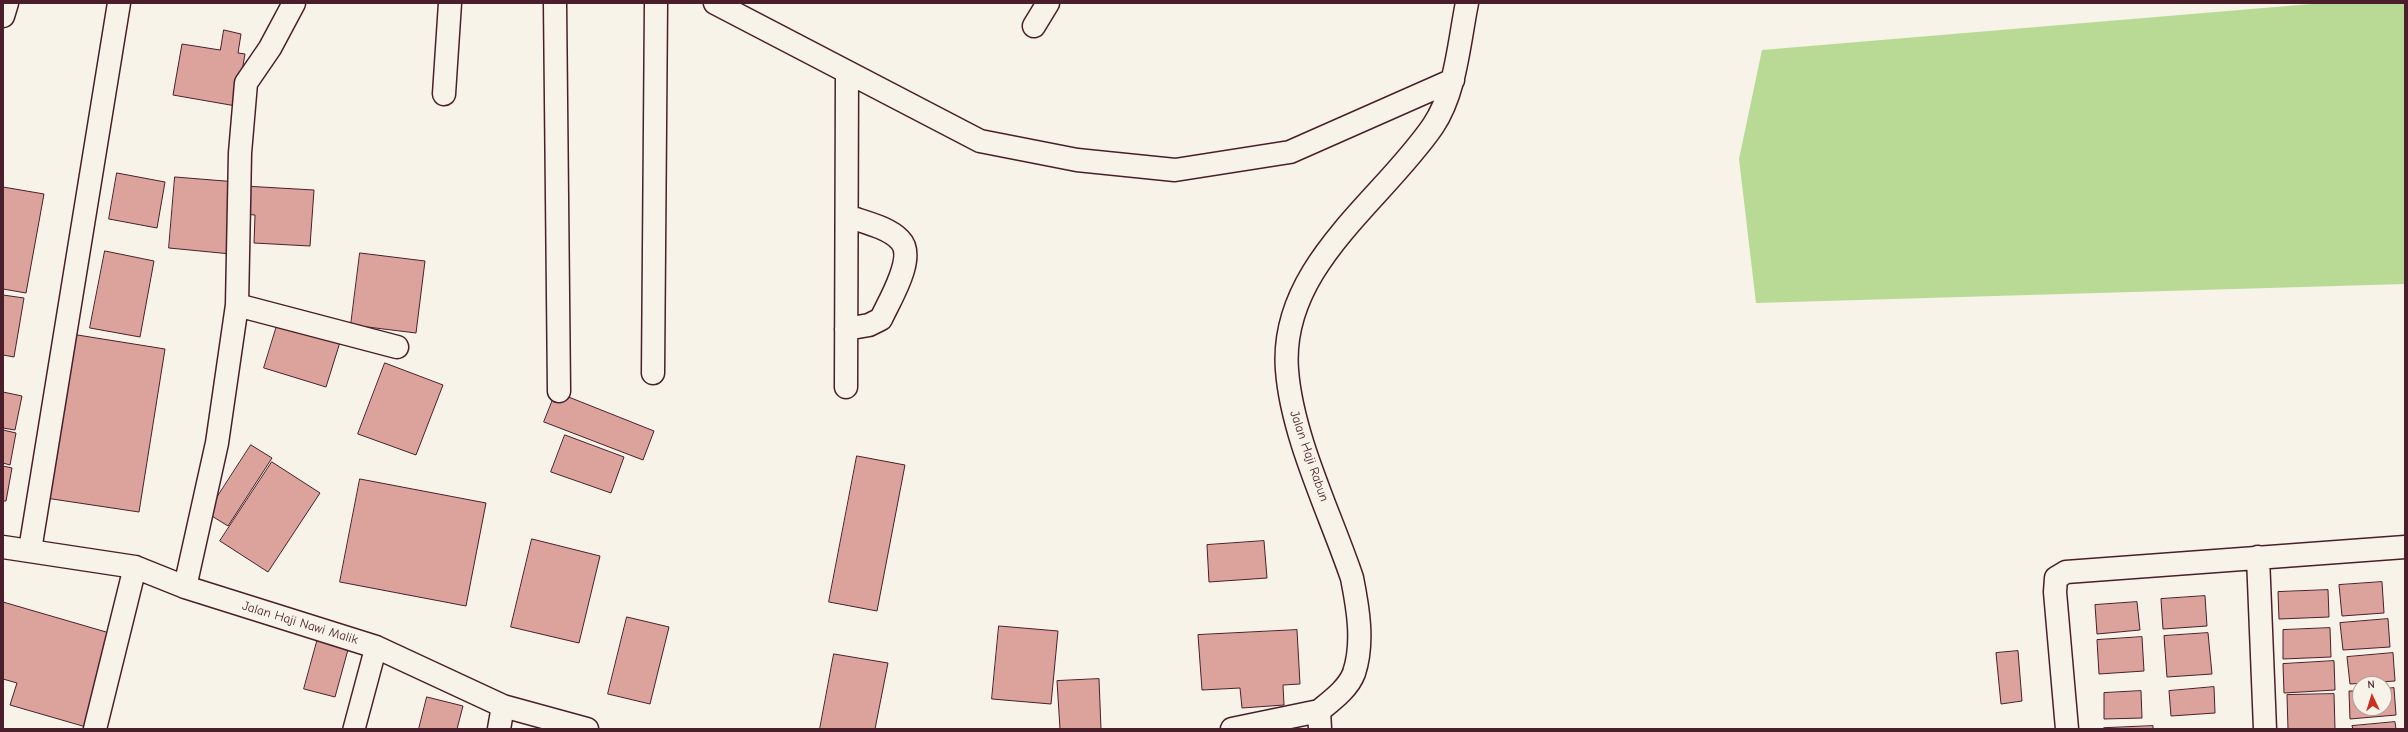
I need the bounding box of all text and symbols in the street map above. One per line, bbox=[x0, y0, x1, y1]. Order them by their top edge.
street label: Jalan Haji Rabun bbox=[1286, 408, 1332, 504]
street label: Jalan Haji Nawi Malik bbox=[240, 598, 360, 648]
north arrow bbox=[2352, 676, 2392, 716]
text: N bbox=[2367, 678, 2375, 691]

